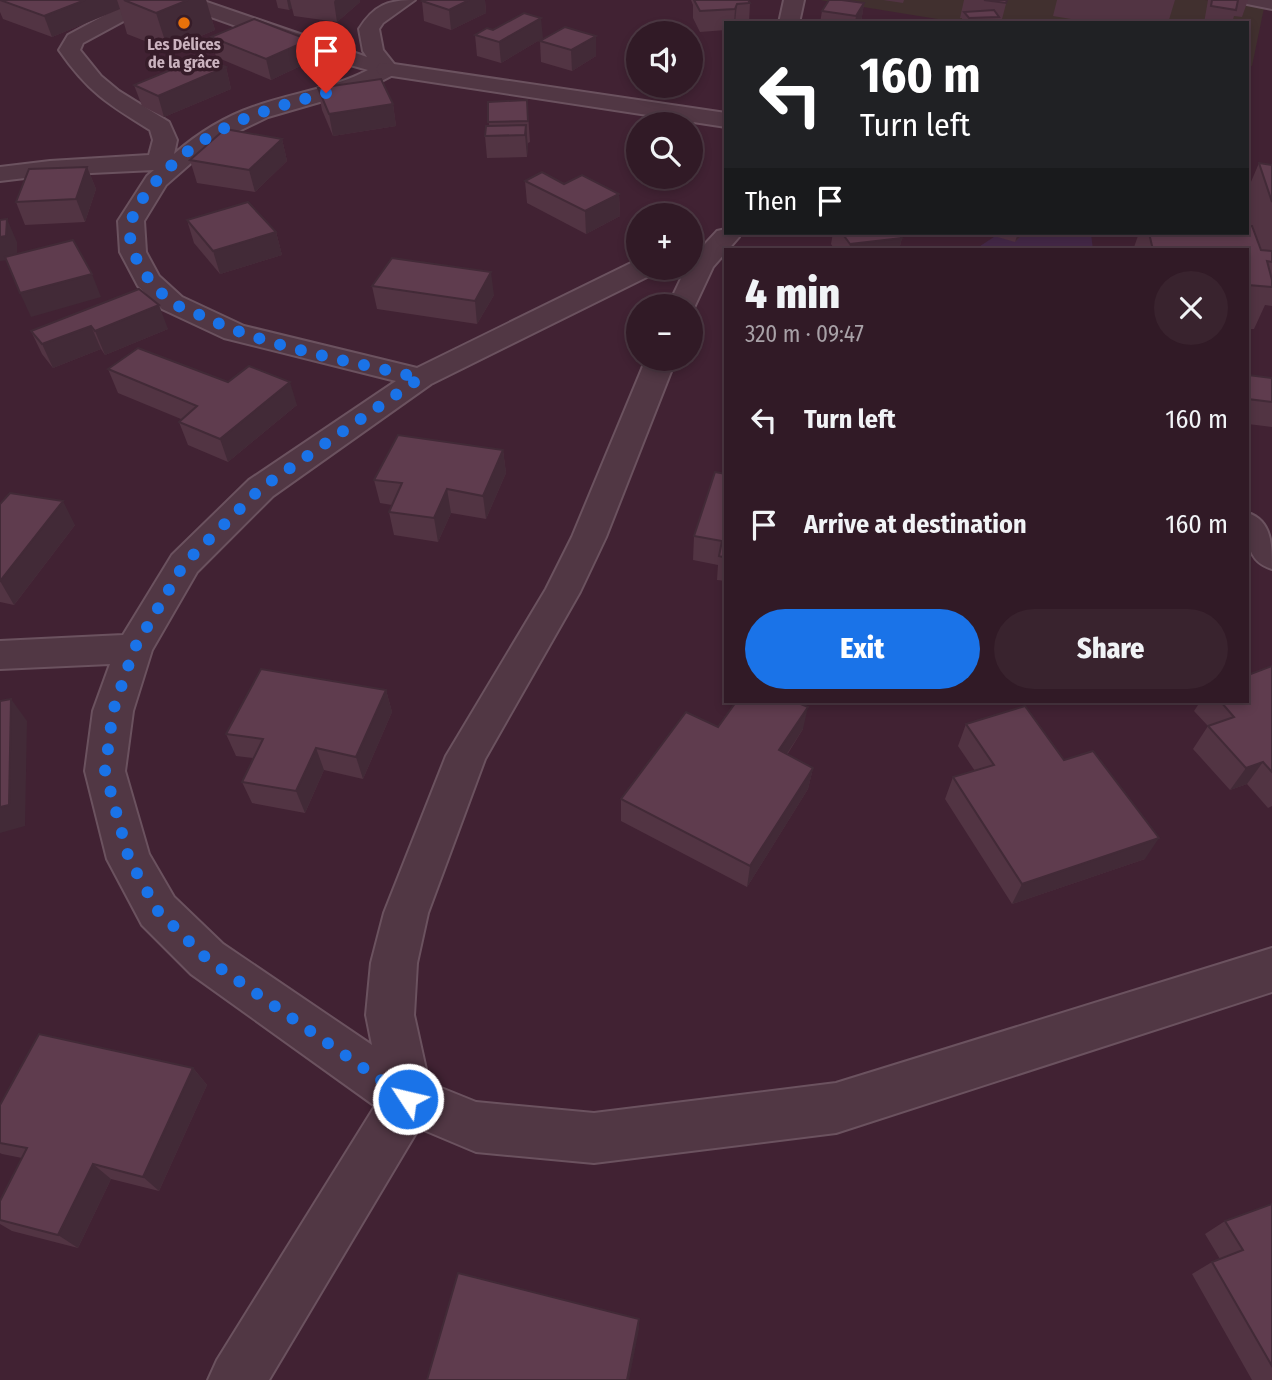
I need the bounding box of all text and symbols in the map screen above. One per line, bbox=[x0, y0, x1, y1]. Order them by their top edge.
marker: Les Délices de la grâce bbox=[176, 15, 192, 31]
pin bbox=[296, 21, 356, 93]
map controls bbox=[626, 21, 703, 371]
button: sound bbox=[626, 21, 703, 98]
icon: arrive bbox=[307, 32, 345, 70]
place label: Les Délices de la grâce bbox=[147, 35, 221, 72]
text: 160 m bbox=[860, 46, 981, 105]
icon: left bbox=[745, 49, 836, 140]
text: Turn left bbox=[860, 106, 970, 144]
button: search bbox=[626, 112, 703, 189]
icon: arrive bbox=[811, 182, 849, 220]
text: Then bbox=[745, 186, 797, 217]
button: + bbox=[626, 203, 703, 280]
text: 4 min bbox=[745, 269, 840, 319]
button: close bbox=[1154, 271, 1228, 345]
button: − bbox=[626, 294, 703, 371]
text: 320 m · 09:47 bbox=[745, 320, 864, 348]
icon: left bbox=[745, 401, 783, 439]
text: Turn left bbox=[804, 404, 896, 435]
text: 160 m bbox=[1165, 404, 1228, 435]
icon: arrive bbox=[745, 506, 783, 544]
text: Arrive at destination bbox=[804, 509, 1027, 540]
text: 160 m bbox=[1165, 509, 1228, 540]
button: Exit bbox=[745, 609, 980, 689]
button: Share bbox=[994, 609, 1228, 689]
position arrow bbox=[371, 1062, 445, 1136]

